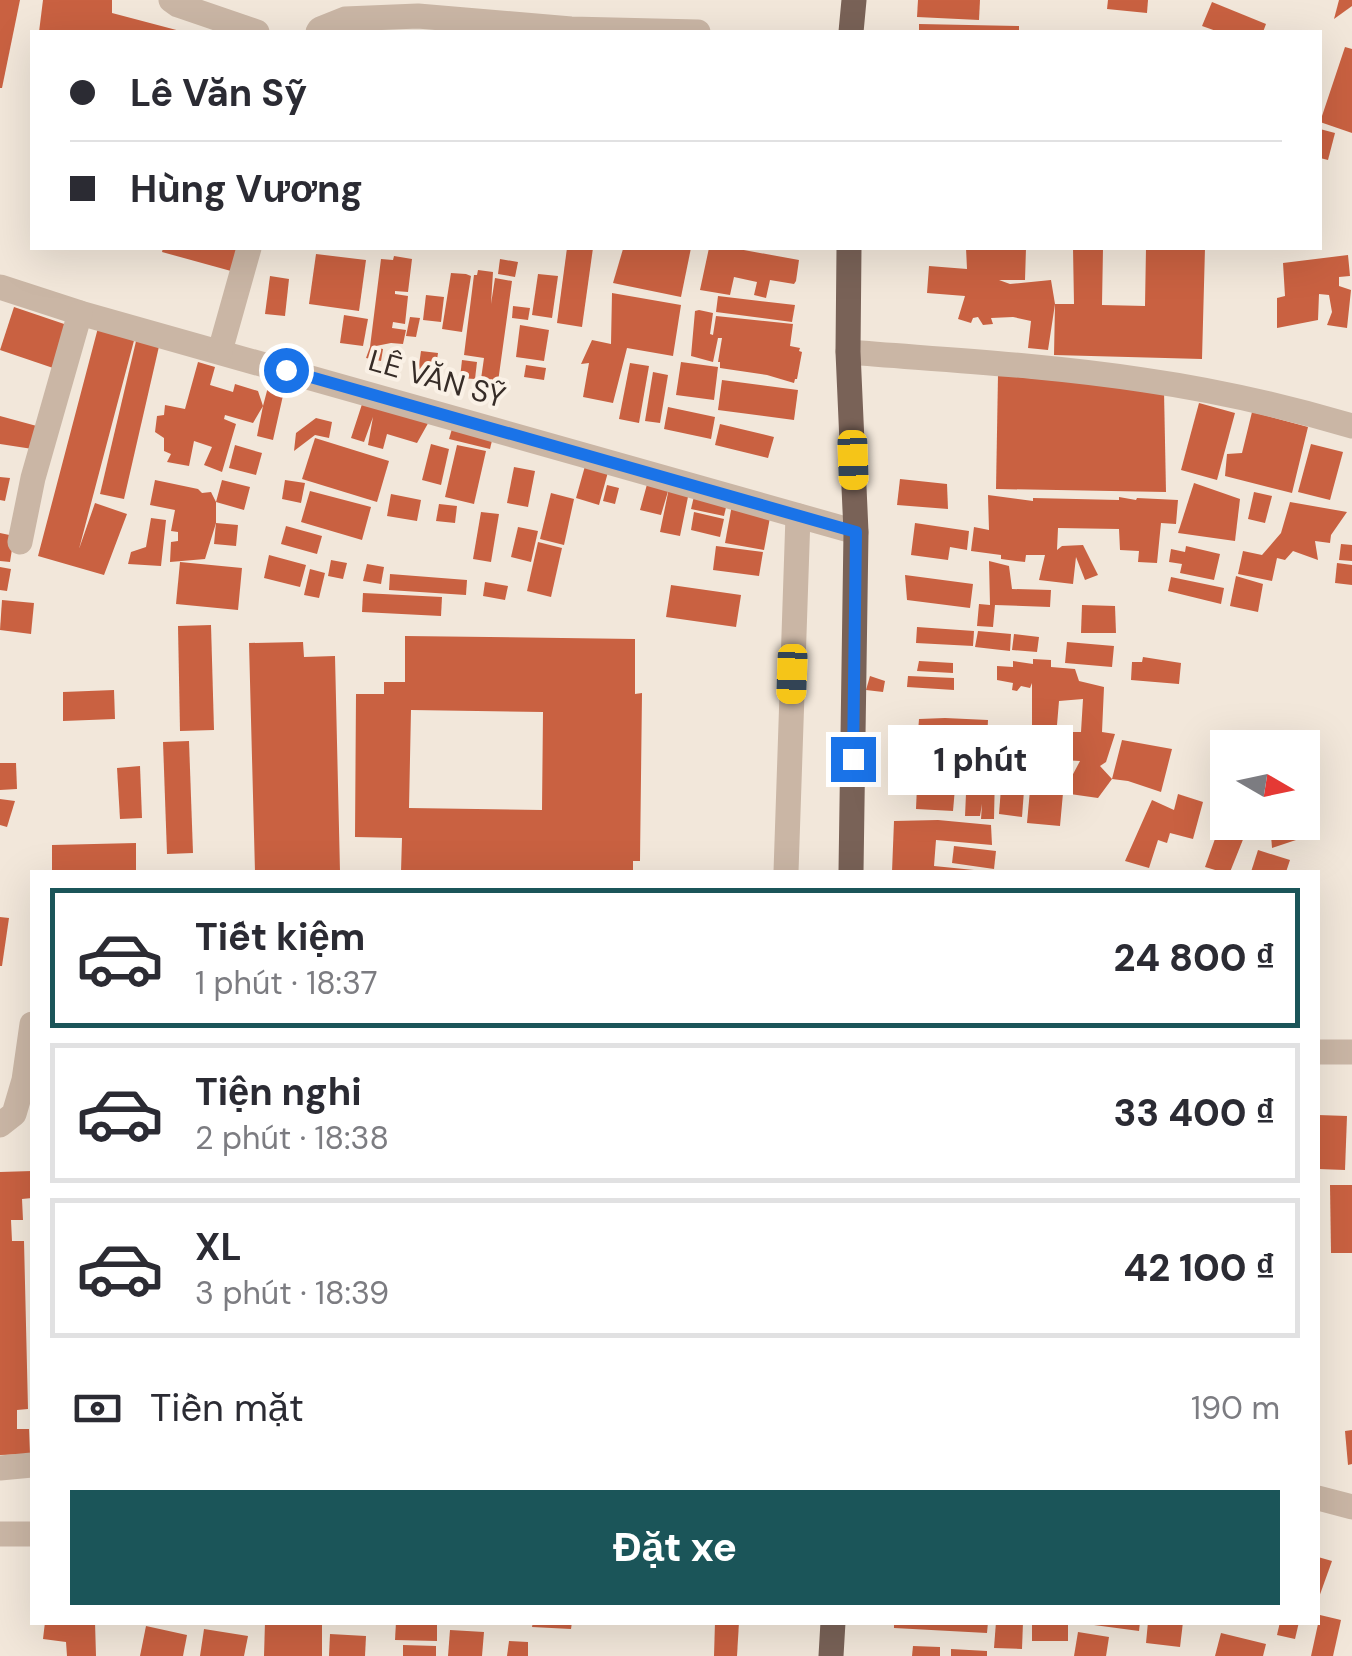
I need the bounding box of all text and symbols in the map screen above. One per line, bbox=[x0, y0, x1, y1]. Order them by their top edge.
text: Lê Văn Sỹ bbox=[130, 68, 307, 118]
text: Hùng Vương bbox=[130, 164, 363, 214]
street label: LÊ VĂN SỸ bbox=[364, 340, 510, 417]
route start bbox=[264, 348, 309, 393]
car bbox=[837, 429, 869, 491]
car bbox=[776, 643, 808, 705]
callout: 1 phút bbox=[888, 724, 1073, 794]
north arrow bbox=[1210, 730, 1320, 840]
map controls bbox=[1210, 730, 1320, 840]
route end bbox=[831, 737, 876, 782]
text: 1 phút bbox=[933, 739, 1028, 781]
text: Tiết kiệm bbox=[195, 912, 365, 962]
icon: car bbox=[75, 913, 165, 1003]
text: 24 800 ₫ bbox=[1113, 933, 1275, 983]
text: 1 phút · 18:37 bbox=[195, 962, 378, 1004]
text: Tiện nghi bbox=[195, 1067, 362, 1117]
icon: car bbox=[75, 1068, 165, 1158]
text: 33 400 ₫ bbox=[1113, 1088, 1275, 1138]
text: 2 phút · 18:38 bbox=[195, 1117, 389, 1159]
text: XL bbox=[195, 1222, 242, 1272]
icon: car bbox=[75, 1223, 165, 1313]
text: 42 100 ₫ bbox=[1123, 1243, 1275, 1293]
text: 3 phút · 18:39 bbox=[195, 1272, 389, 1314]
icon: cash bbox=[70, 1381, 125, 1436]
text: Tiền mặt bbox=[150, 1383, 304, 1433]
text: 190 m bbox=[1191, 1387, 1280, 1429]
button: Đặt xe bbox=[70, 1490, 1280, 1605]

